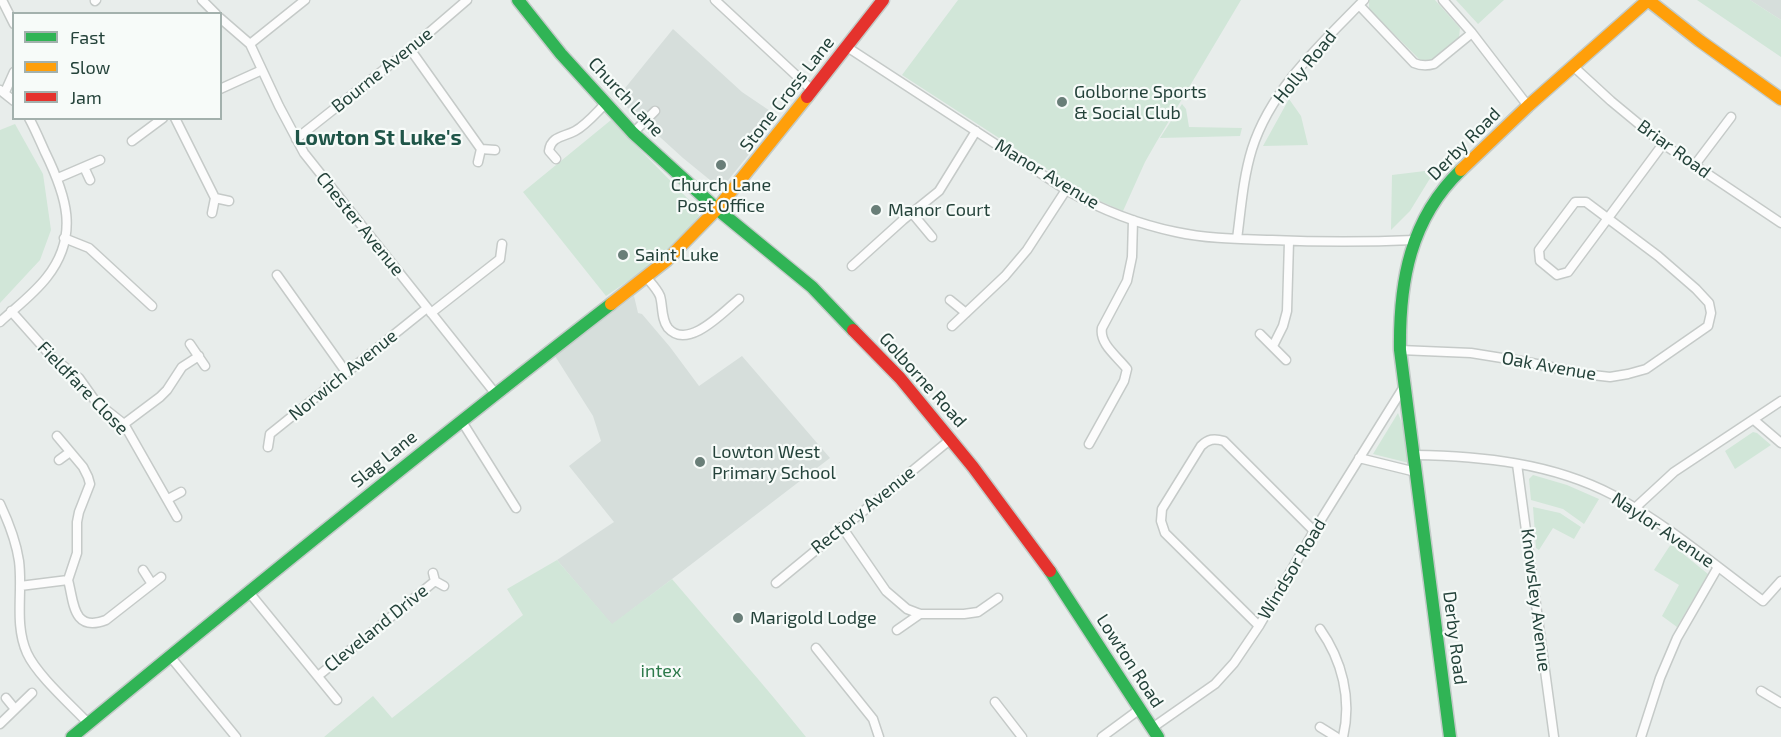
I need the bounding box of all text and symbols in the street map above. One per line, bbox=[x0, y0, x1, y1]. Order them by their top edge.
legend bbox=[12, 12, 222, 120]
street label: Bourne Avenue bbox=[327, 23, 437, 117]
text: Fast bbox=[70, 26, 105, 48]
street label: Holly Road bbox=[1269, 26, 1341, 108]
street label: Stone Cross Lane bbox=[735, 32, 839, 156]
street label: Church Lane bbox=[584, 53, 668, 141]
text: Slow bbox=[70, 56, 110, 78]
place label: Golborne Sports & Social Club bbox=[1074, 81, 1207, 124]
text: Jam bbox=[70, 86, 102, 108]
marker: Golborne Sports & Social Club bbox=[1055, 95, 1069, 109]
street label: Derby Road bbox=[1423, 103, 1505, 185]
street label: Briar Road bbox=[1633, 115, 1715, 183]
district label: Lowton St Luke's bbox=[294, 125, 462, 151]
street label: Manor Avenue bbox=[991, 134, 1103, 214]
marker: Church Lane Post Office bbox=[714, 158, 728, 172]
street label: Chester Avenue bbox=[311, 168, 409, 280]
place label: Church Lane Post Office bbox=[671, 174, 771, 216]
place label: Manor Court bbox=[888, 199, 990, 221]
marker: Manor Court bbox=[869, 203, 883, 217]
place label: Saint Luke bbox=[635, 244, 719, 266]
marker: Saint Luke bbox=[616, 248, 630, 262]
street label: Norwich Avenue bbox=[285, 325, 401, 425]
street label: Golborne Road bbox=[875, 328, 971, 432]
street label: Fieldfare Close bbox=[33, 337, 133, 439]
street label: Oak Avenue bbox=[1500, 347, 1598, 385]
street label: Slag Lane bbox=[347, 426, 421, 492]
place label: Lowton West Primary School bbox=[712, 441, 836, 484]
marker: Lowton West Primary School bbox=[693, 455, 707, 469]
street label: Rectory Avenue bbox=[807, 461, 919, 559]
street label: Naylor Avenue bbox=[1608, 488, 1718, 572]
street label: Windsor Road bbox=[1253, 514, 1331, 624]
street label: Knowsley Avenue bbox=[1517, 527, 1555, 673]
street label: Cleveland Drive bbox=[320, 580, 432, 676]
street label: Derby Road bbox=[1439, 590, 1471, 686]
place label: Marigold Lodge bbox=[750, 607, 877, 629]
street label: Lowton Road bbox=[1092, 610, 1168, 712]
marker: Marigold Lodge bbox=[731, 611, 745, 625]
park label: intex bbox=[641, 660, 681, 682]

